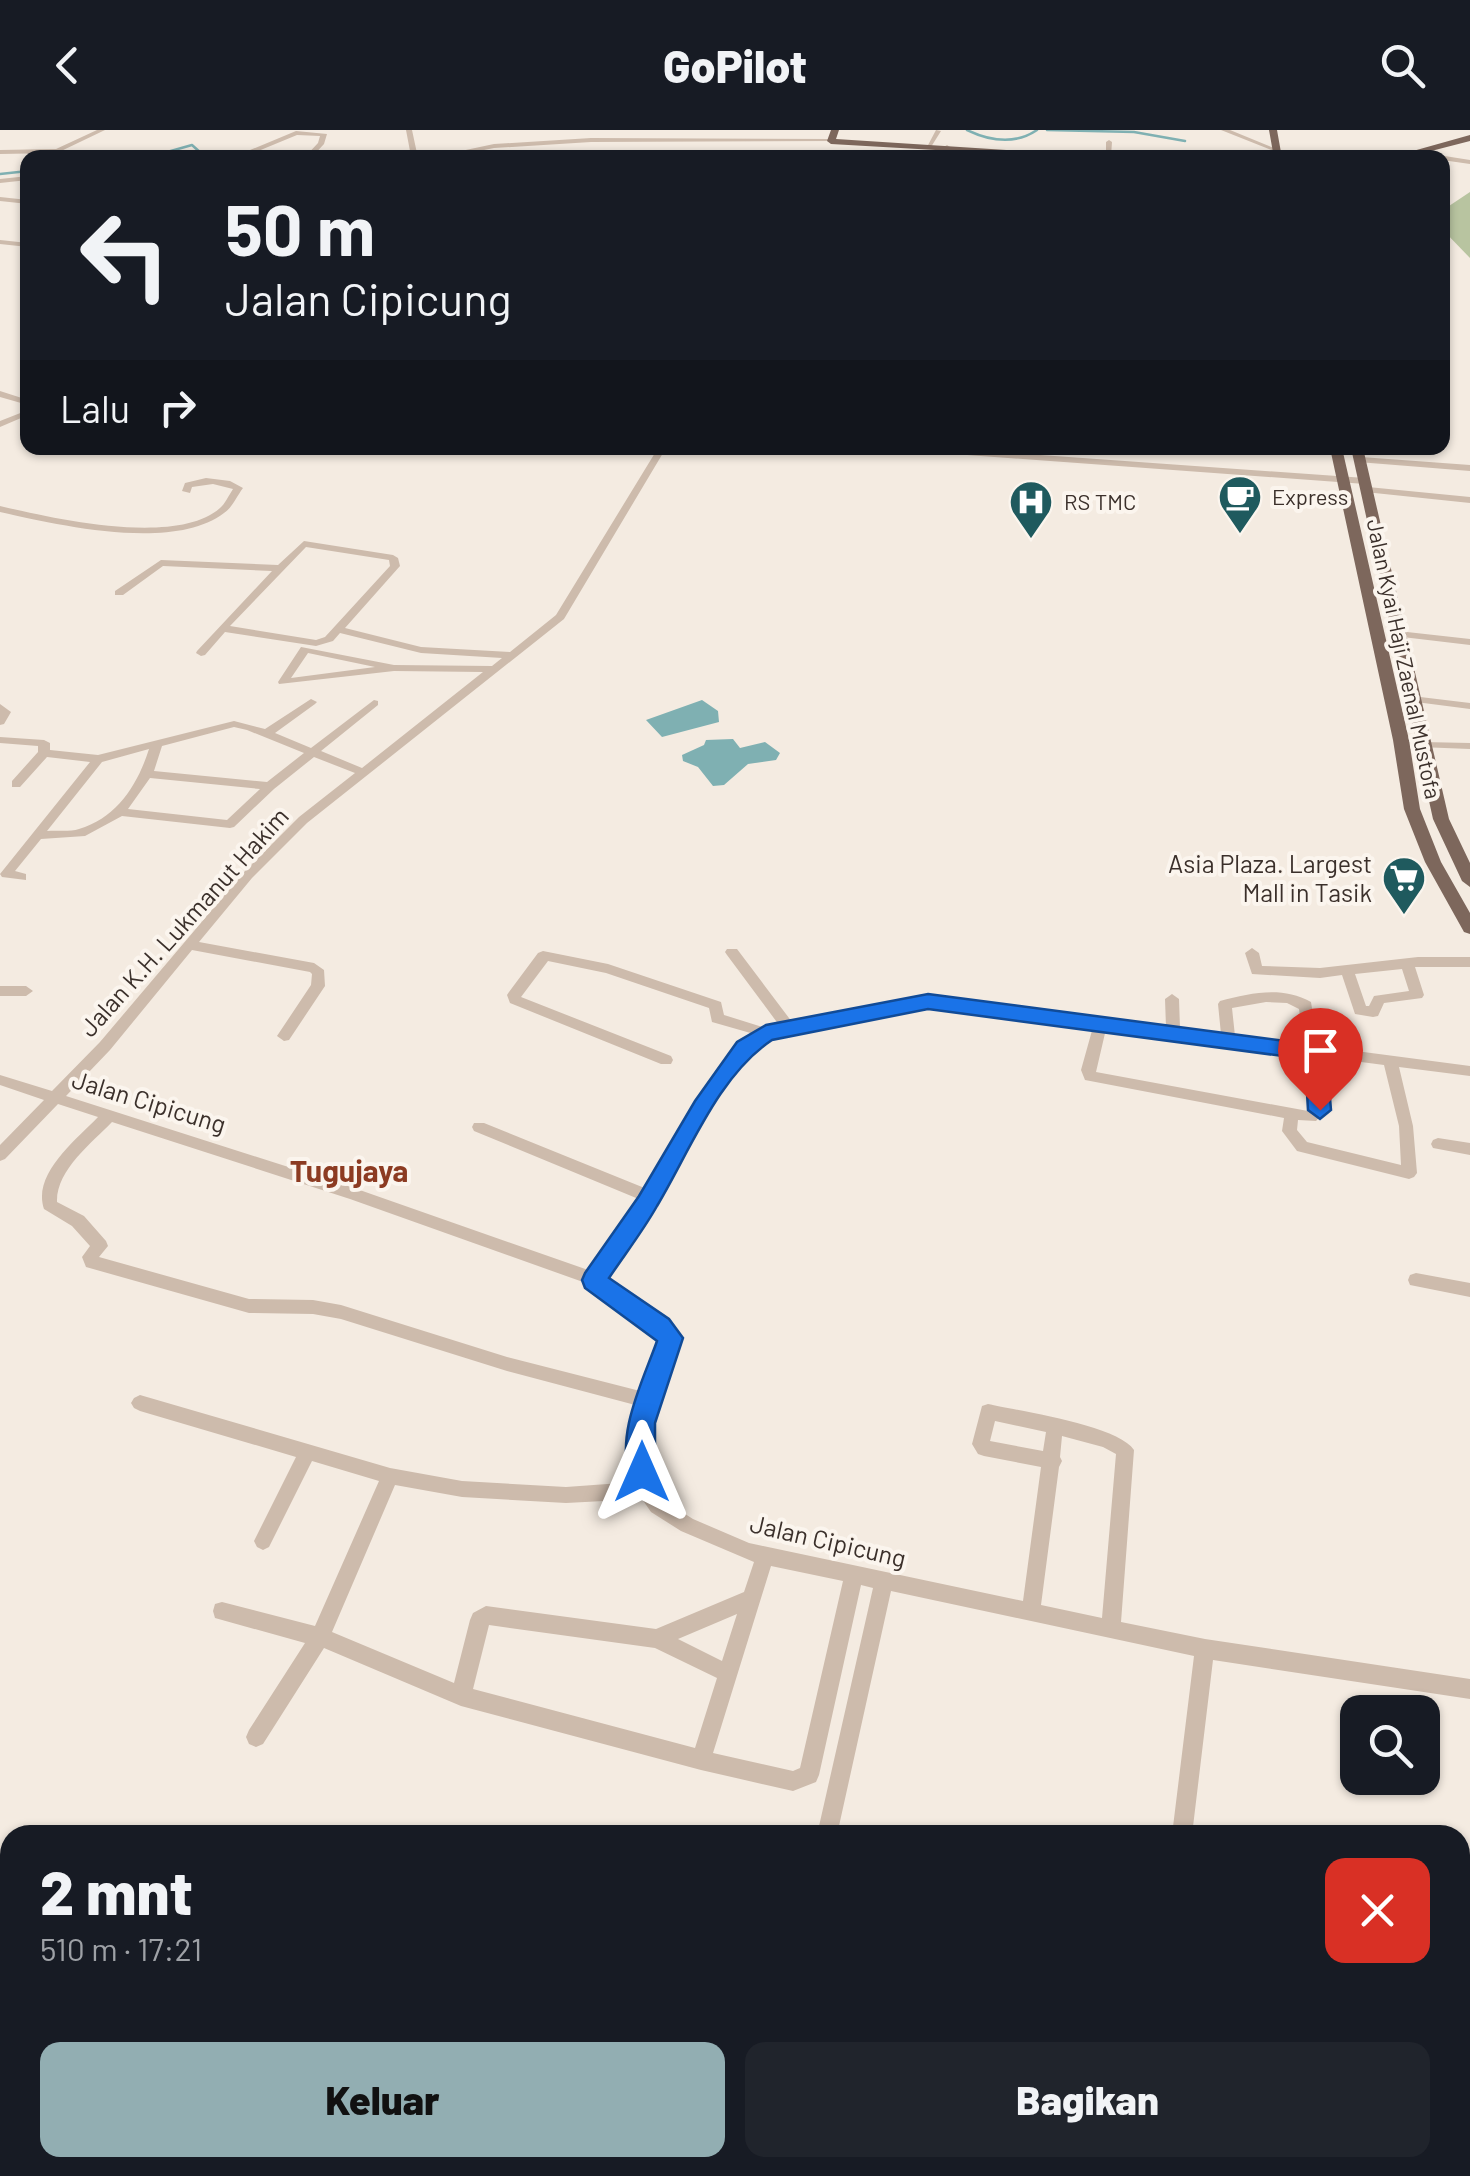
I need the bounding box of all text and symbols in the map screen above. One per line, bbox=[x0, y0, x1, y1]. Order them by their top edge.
icon: back bbox=[40, 38, 95, 93]
text: GoPilot bbox=[663, 38, 807, 92]
icon: search bbox=[1375, 38, 1430, 93]
text: 50 m bbox=[225, 186, 375, 270]
icon: left bbox=[60, 190, 190, 320]
text: Jalan Cipicung bbox=[225, 271, 512, 325]
icon: right bbox=[150, 380, 205, 435]
text: Lalu bbox=[60, 385, 130, 431]
cafe icon: Express bbox=[1217, 474, 1263, 535]
hospital icon: RS TMC bbox=[1008, 479, 1054, 540]
place label: Express bbox=[1272, 483, 1348, 509]
place label: RS TMC bbox=[1064, 488, 1136, 514]
street label: Jalan Kyai Haji Zaenal Mustofa bbox=[1363, 516, 1447, 801]
street label: Jalan K.H. Lukmanut Hakim bbox=[72, 801, 294, 1042]
place label: Asia Plaza. Largest Mall in Tasik bbox=[1168, 848, 1372, 907]
supermarket icon: Asia Plaza. Largest Mall in Tasik bbox=[1381, 855, 1427, 916]
pin bbox=[1278, 1008, 1363, 1111]
icon: arrive bbox=[1293, 1023, 1348, 1078]
street label: Jalan Cipicung bbox=[69, 1063, 230, 1139]
district label: Tugujaya bbox=[290, 1152, 408, 1188]
position arrow bbox=[590, 1420, 694, 1524]
street label: Jalan Cipicung bbox=[747, 1508, 909, 1573]
map controls bbox=[1340, 1695, 1440, 1795]
button: search bbox=[1340, 1695, 1440, 1795]
text: 2 mnt bbox=[40, 1855, 193, 1927]
button: close bbox=[1325, 1858, 1430, 1963]
text: 510 m · 17:21 bbox=[40, 1929, 202, 1967]
button: Keluar bbox=[40, 2042, 725, 2157]
button: Bagikan bbox=[745, 2042, 1430, 2157]

